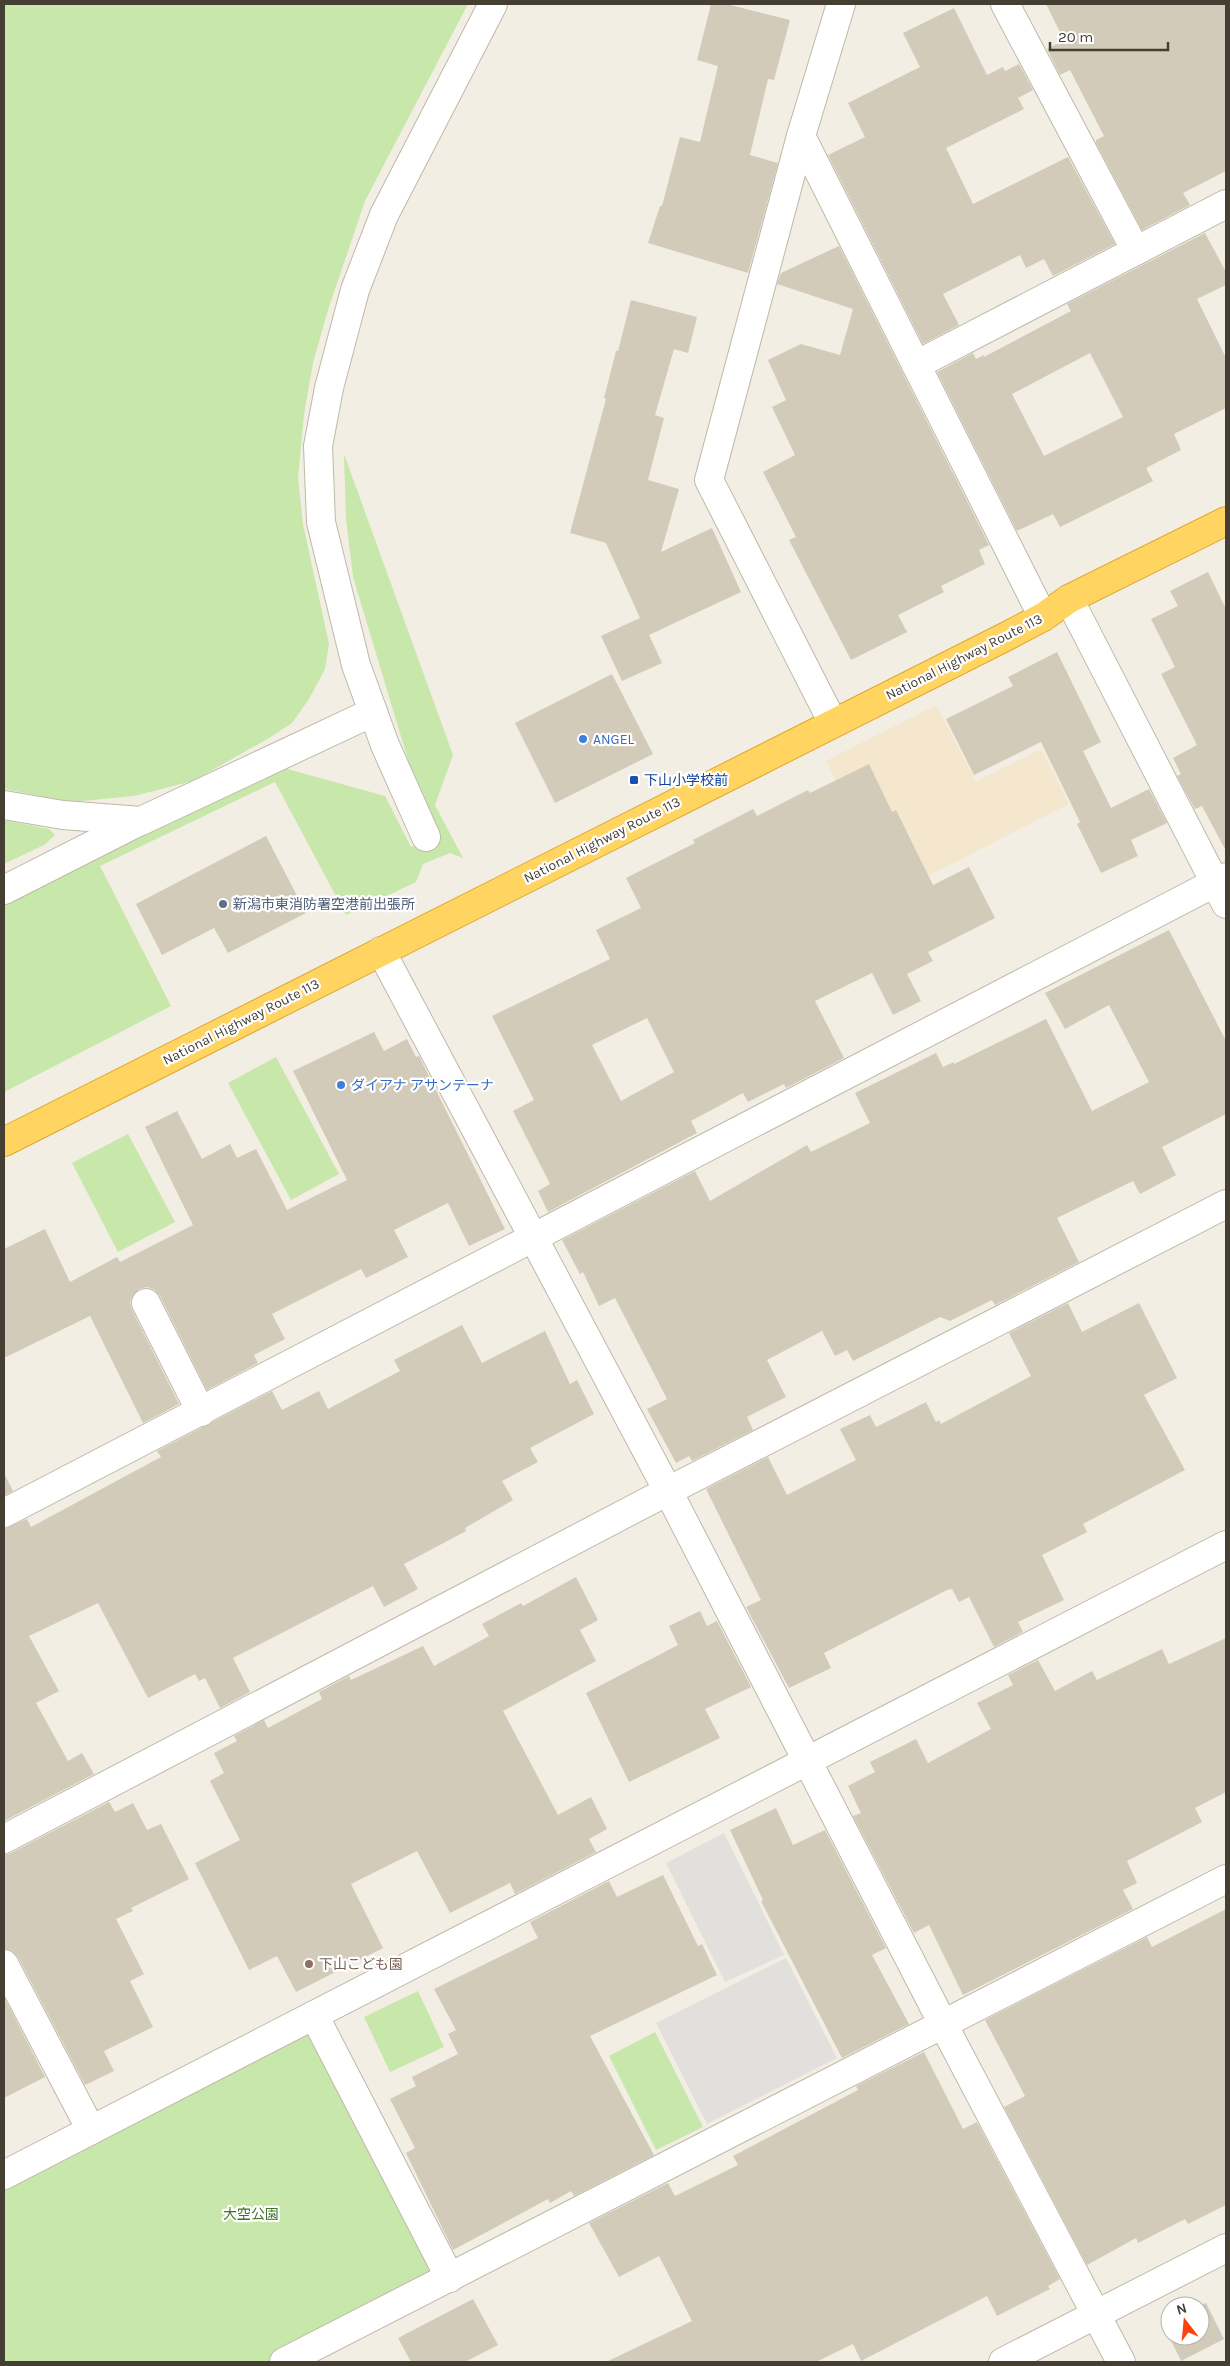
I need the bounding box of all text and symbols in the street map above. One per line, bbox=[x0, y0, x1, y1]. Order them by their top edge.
scale bar bbox=[1050, 20, 1168, 52]
text: 20 m bbox=[1058, 28, 1093, 46]
street label: National Highway Route 113 bbox=[883, 610, 1045, 704]
place label: ANGEL bbox=[593, 731, 635, 748]
marker: ANGEL bbox=[577, 733, 589, 745]
place label: 下山小学校前 bbox=[644, 772, 728, 789]
marker: 下山小学校前 bbox=[628, 774, 640, 786]
street label: National Highway Route 113 bbox=[521, 793, 683, 887]
place label: 新潟市東消防署空港前出張所 bbox=[233, 896, 415, 913]
marker: 新潟市東消防署空港前出張所 bbox=[217, 898, 229, 910]
street label: National Highway Route 113 bbox=[160, 975, 322, 1069]
place label: ダイアナ アサンテーナ bbox=[351, 1077, 494, 1094]
marker: ダイアナ アサンテーナ bbox=[335, 1079, 347, 1091]
place label: 下山こども園 bbox=[319, 1956, 403, 1973]
marker: 下山こども園 bbox=[303, 1958, 315, 1970]
park label: 大空公園 bbox=[223, 2206, 279, 2223]
north arrow bbox=[1160, 2296, 1210, 2346]
text: N bbox=[1174, 2299, 1189, 2319]

